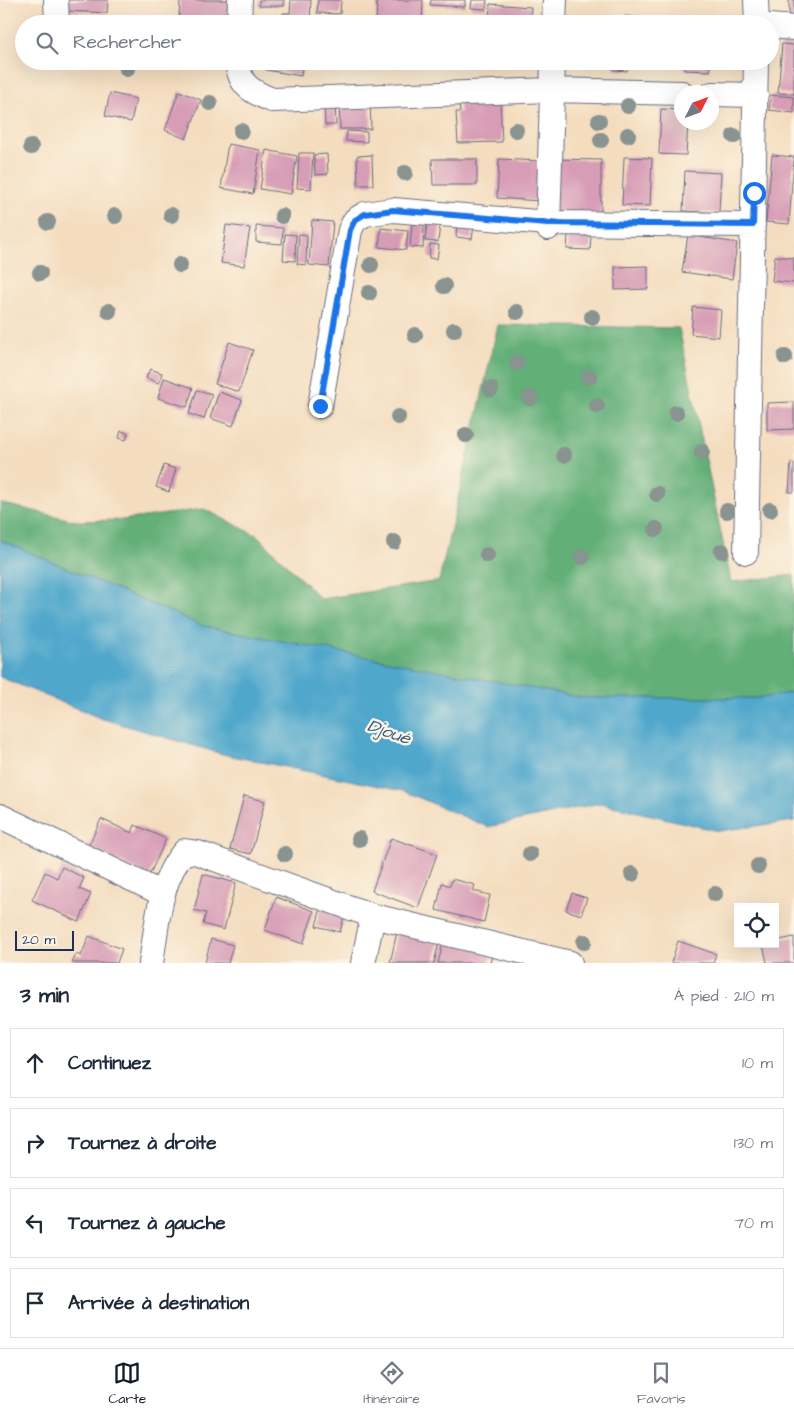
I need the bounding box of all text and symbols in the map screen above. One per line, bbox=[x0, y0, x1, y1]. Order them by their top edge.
search box bbox=[15, 15, 779, 70]
icon: search bbox=[33, 29, 61, 57]
text: Rechercher bbox=[73, 29, 181, 56]
north arrow bbox=[674, 85, 719, 130]
route start bbox=[743, 182, 766, 205]
route end bbox=[309, 395, 332, 418]
water label: Djoué bbox=[364, 713, 415, 751]
map controls bbox=[734, 903, 779, 948]
button: locate bbox=[734, 903, 779, 948]
scale bar bbox=[15, 928, 74, 951]
text: 20 m bbox=[22, 930, 55, 950]
text: 3 min bbox=[20, 981, 69, 1010]
text: À pied · 210 m bbox=[674, 985, 774, 1007]
icon: ahead bbox=[21, 1049, 49, 1077]
text: Continuez bbox=[68, 1050, 151, 1077]
text: 10 m bbox=[742, 1052, 773, 1074]
icon: right bbox=[21, 1129, 49, 1157]
text: Tournez à droite bbox=[68, 1130, 216, 1157]
text: 130 m bbox=[734, 1132, 773, 1154]
icon: left bbox=[21, 1209, 49, 1237]
text: Tournez à gauche bbox=[68, 1210, 226, 1237]
text: 70 m bbox=[734, 1212, 773, 1234]
icon: arrive bbox=[21, 1289, 49, 1317]
text: Arrivée à destination bbox=[68, 1290, 249, 1317]
tab: Carte bbox=[108, 1359, 146, 1409]
tab: Itinéraire bbox=[363, 1359, 420, 1409]
tab: Favoris bbox=[637, 1359, 686, 1409]

